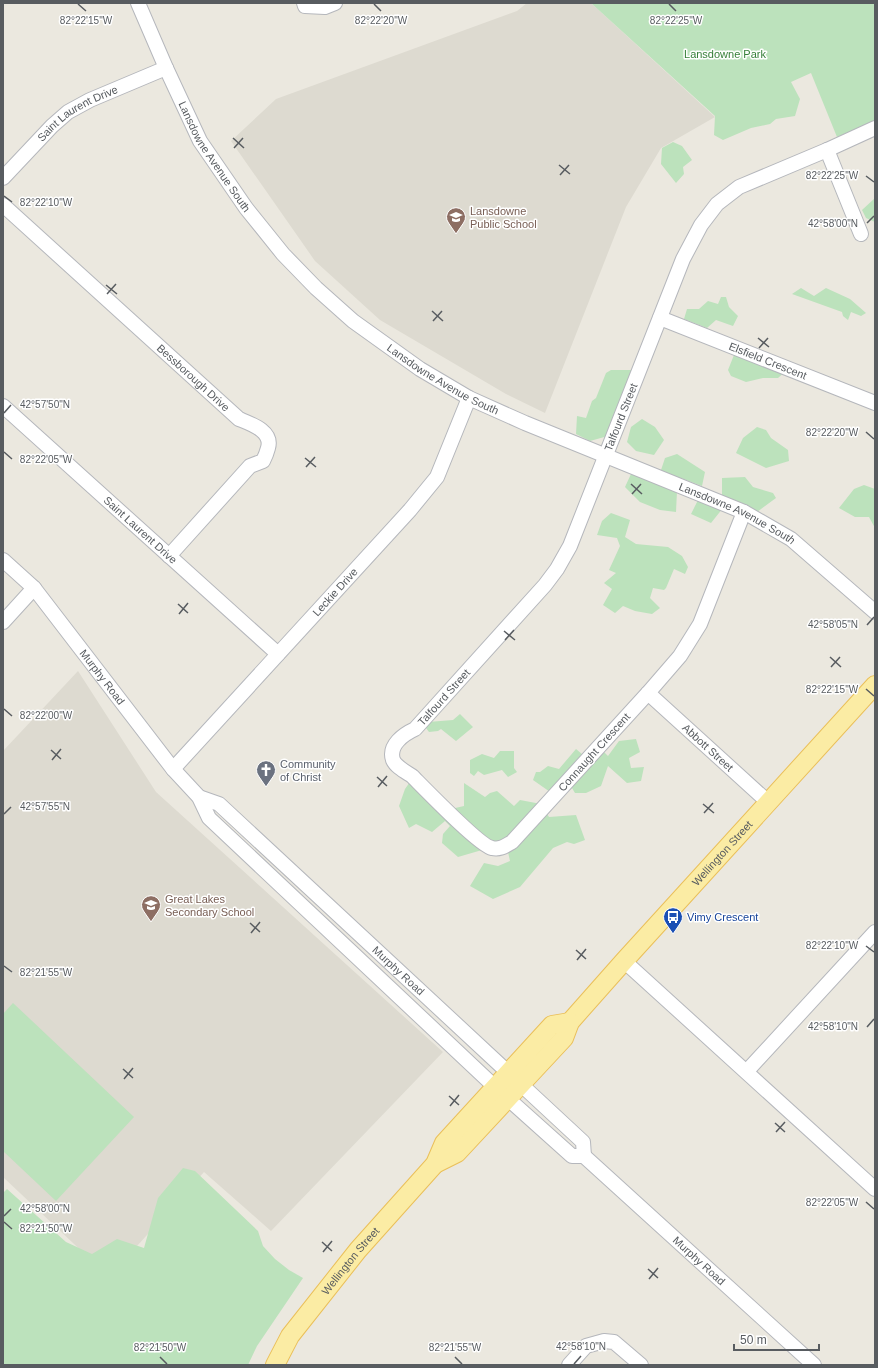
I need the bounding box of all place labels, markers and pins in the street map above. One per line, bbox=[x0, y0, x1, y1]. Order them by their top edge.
place label: Lansdowne Public School bbox=[470, 205, 537, 230]
school or university icon: Lansdowne Public School bbox=[445, 206, 467, 234]
place label: Community of Christ bbox=[280, 758, 336, 783]
church icon: Community of Christ bbox=[255, 759, 277, 787]
place label: Great Lakes Secondary School bbox=[165, 893, 254, 918]
school or university icon: Great Lakes Secondary School bbox=[140, 894, 162, 922]
bus stop icon: Vimy Crescent bbox=[662, 906, 684, 934]
place label: Vimy Crescent bbox=[687, 911, 758, 923]

